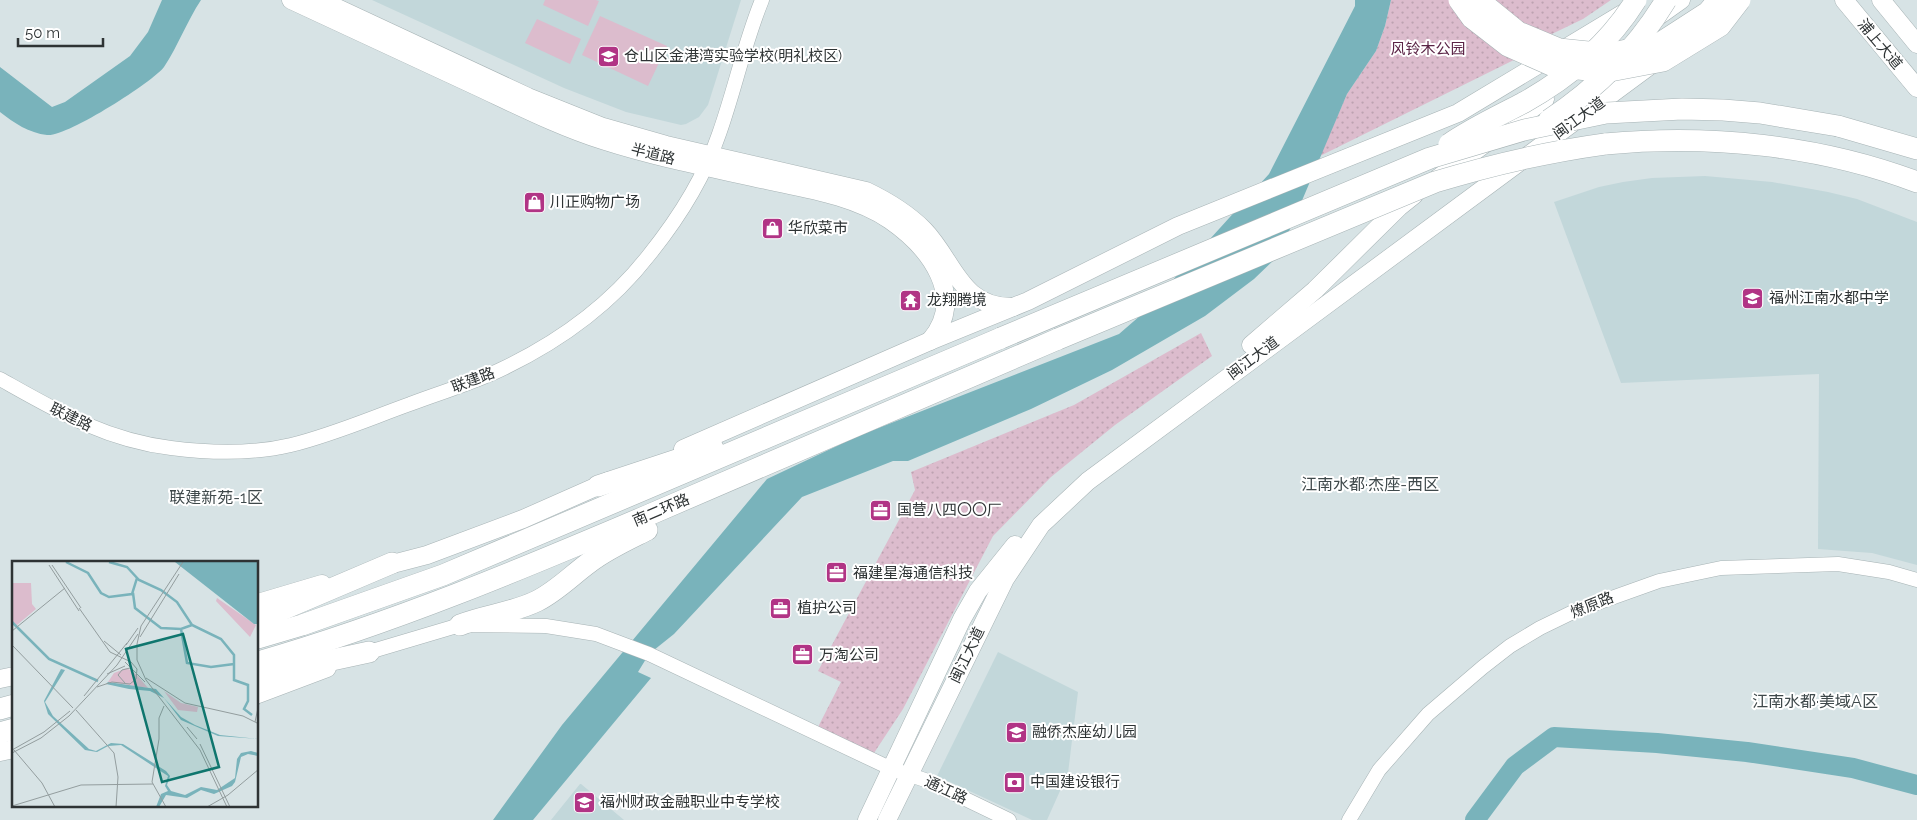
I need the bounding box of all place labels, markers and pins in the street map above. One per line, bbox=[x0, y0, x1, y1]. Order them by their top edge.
school or university icon: 仓山区金港湾实验学校(明礼校区) bbox=[596, 44, 620, 68]
place label: 仓山区金港湾实验学校(明礼校区) bbox=[624, 47, 842, 65]
shop icon: 川正购物广场 bbox=[522, 190, 546, 214]
place label: 川正购物广场 bbox=[550, 193, 640, 211]
shop icon: 华欣菜市 bbox=[760, 216, 784, 240]
place label: 华欣菜市 bbox=[788, 219, 848, 237]
school or university icon: 福州江南水都中学 bbox=[1741, 286, 1765, 310]
temple icon: 龙翔腾境 bbox=[899, 288, 923, 312]
place label: 福州江南水都中学 bbox=[1769, 289, 1889, 307]
place label: 龙翔腾境 bbox=[927, 291, 987, 309]
office icon: 国营八四〇〇厂 bbox=[869, 498, 893, 522]
place label: 国营八四〇〇厂 bbox=[897, 501, 1002, 519]
office icon: 福建星海通信科技 bbox=[825, 561, 849, 585]
place label: 福建星海通信科技 bbox=[853, 564, 973, 582]
office icon: 植护公司 bbox=[769, 596, 793, 620]
place label: 植护公司 bbox=[797, 599, 857, 617]
office icon: 万淘公司 bbox=[791, 643, 815, 667]
place label: 万淘公司 bbox=[819, 646, 879, 664]
school or university icon: 融侨杰座幼儿园 bbox=[1004, 720, 1028, 744]
place label: 融侨杰座幼儿园 bbox=[1032, 723, 1137, 741]
bank icon: 中国建设银行 bbox=[1002, 770, 1026, 794]
place label: 中国建设银行 bbox=[1030, 773, 1120, 791]
school or university icon: 福州财政金融职业中专学校 bbox=[572, 790, 596, 814]
place label: 福州财政金融职业中专学校 bbox=[600, 793, 780, 811]

